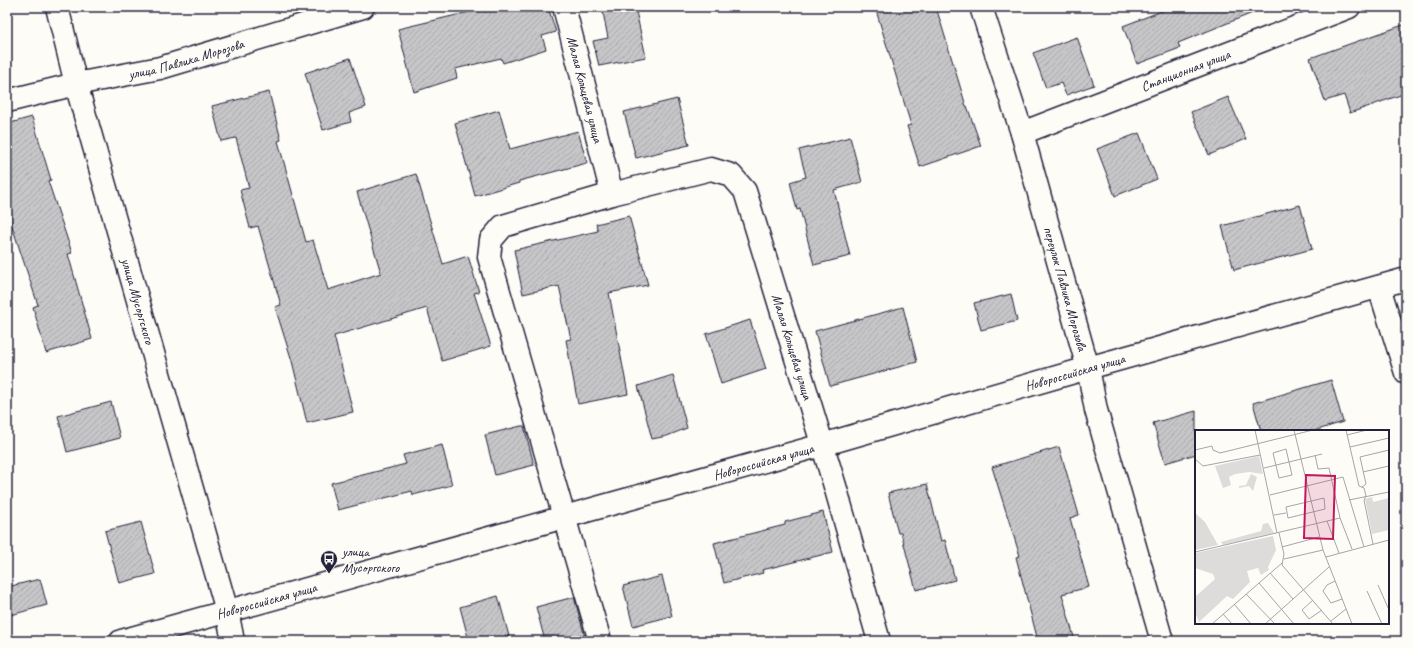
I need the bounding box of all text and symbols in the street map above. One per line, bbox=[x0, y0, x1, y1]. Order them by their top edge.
street label: Малая Кольцевая улица bbox=[563, 34, 607, 145]
street label: улица Павлика Морозова bbox=[126, 35, 246, 83]
street label: Станционная улица bbox=[1138, 45, 1234, 95]
street label: переулок Павлика Морозова bbox=[1040, 224, 1092, 354]
street label: улица Мусоргского bbox=[118, 255, 159, 347]
street label: Малая Кольцевая улица bbox=[768, 292, 817, 403]
street label: Новороссийская улица bbox=[1023, 349, 1128, 394]
inset map bbox=[1195, 430, 1389, 624]
street label: Новороссийская улица bbox=[711, 439, 817, 483]
place label: улица Мусоргского bbox=[341, 543, 400, 576]
bus stop icon: улица Мусоргского bbox=[319, 549, 339, 574]
street label: Новороссийская улица bbox=[214, 578, 320, 622]

